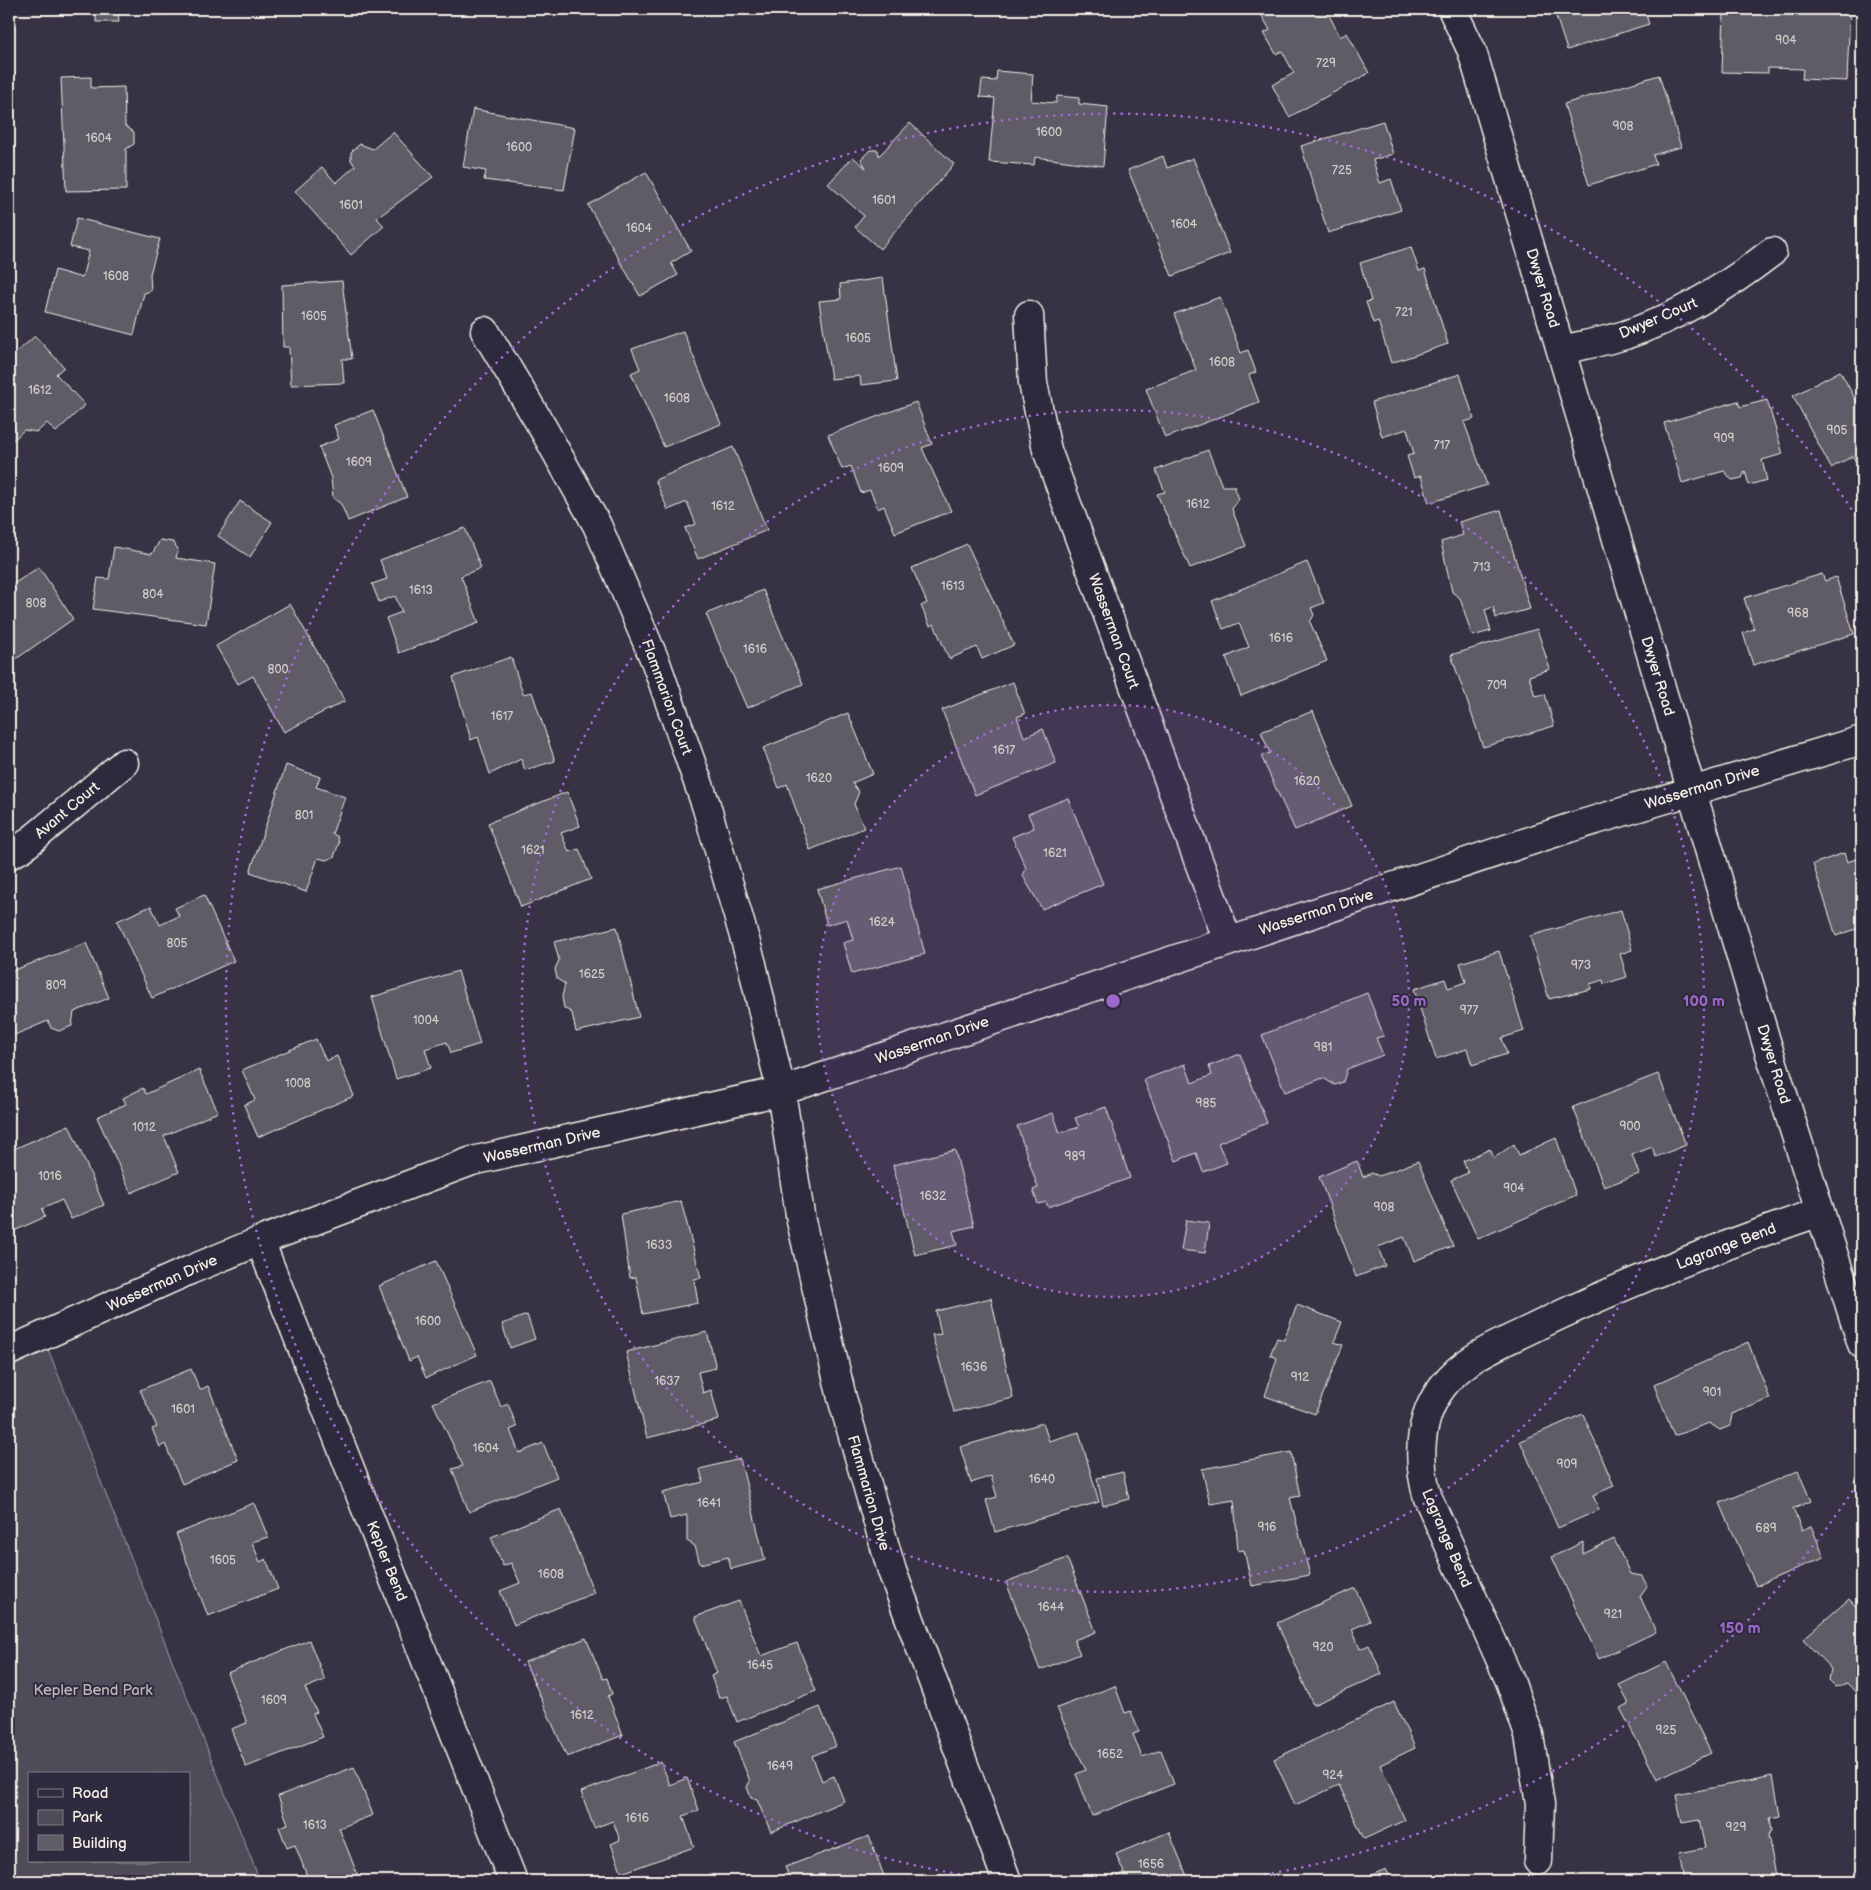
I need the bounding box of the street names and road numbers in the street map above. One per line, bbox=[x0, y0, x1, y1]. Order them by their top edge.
street label: Dwyer Road bbox=[1521, 246, 1564, 330]
street label: Dwyer Court bbox=[1616, 293, 1701, 343]
street label: Wasserman Court bbox=[1084, 571, 1143, 692]
street label: Dwyer Road bbox=[1636, 634, 1679, 718]
street label: Flammarion Court bbox=[637, 637, 696, 758]
street label: Wasserman Drive bbox=[1642, 761, 1762, 814]
street label: Avant Court bbox=[31, 777, 104, 843]
street label: Wasserman Drive bbox=[1257, 885, 1376, 940]
street label: Wasserman Drive bbox=[873, 1012, 992, 1069]
street label: Dwyer Road bbox=[1752, 1022, 1795, 1106]
street label: Wasserman Drive bbox=[482, 1123, 602, 1168]
street label: Lagrange Bend bbox=[1674, 1219, 1779, 1274]
street label: Wasserman Drive bbox=[104, 1251, 221, 1316]
street label: Flammarion Drive bbox=[843, 1433, 894, 1553]
street label: Lagrange Bend bbox=[1417, 1486, 1476, 1590]
street label: Kepler Bend bbox=[362, 1518, 411, 1604]

